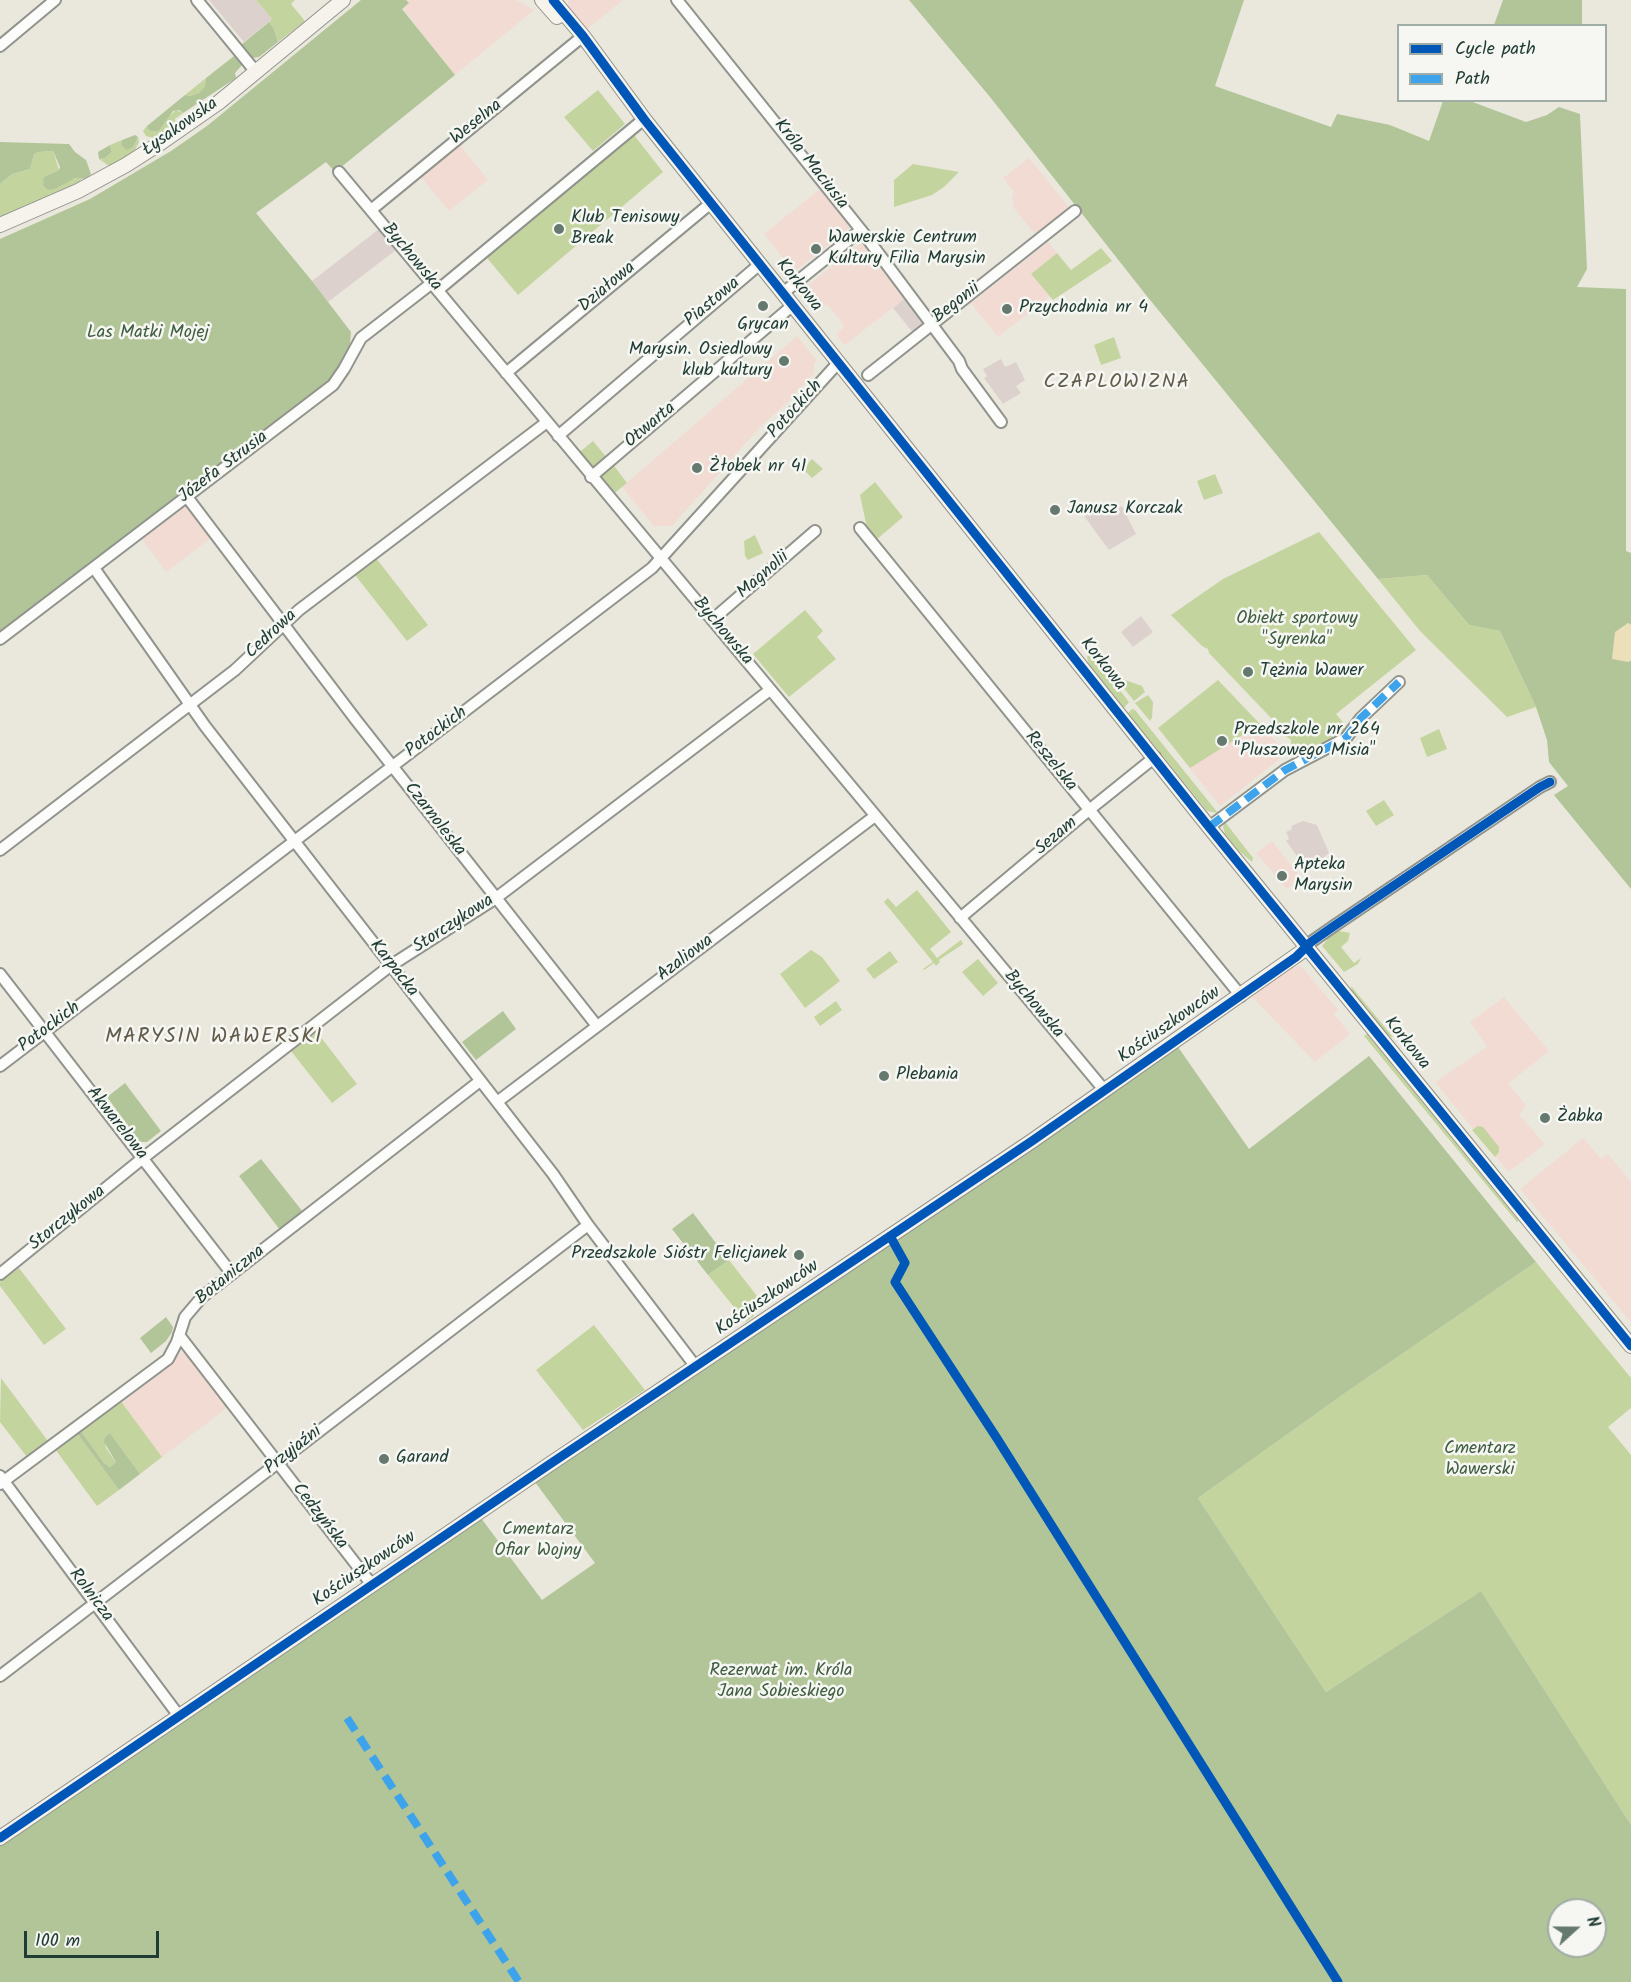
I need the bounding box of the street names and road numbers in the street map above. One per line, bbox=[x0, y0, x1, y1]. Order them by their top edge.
street label: Łysakowska bbox=[139, 94, 223, 162]
street label: Weselna bbox=[447, 96, 507, 150]
street label: Króla Maciusia bbox=[768, 115, 852, 215]
street label: Bychowska bbox=[376, 220, 446, 296]
street label: Korkowa bbox=[770, 255, 826, 317]
street label: Działowa bbox=[575, 258, 641, 318]
street label: Piastowa bbox=[681, 274, 745, 332]
street label: Begonii bbox=[929, 279, 985, 329]
street label: Potockich bbox=[764, 376, 828, 444]
street label: Otwarta bbox=[621, 398, 681, 454]
street label: Józefa Strusia bbox=[175, 427, 273, 509]
street label: Magnolii bbox=[734, 548, 794, 604]
street label: Bychowska bbox=[687, 594, 757, 670]
street label: Cedrowa bbox=[242, 606, 302, 664]
street label: Korkowa bbox=[1074, 634, 1130, 696]
street label: Potockich bbox=[402, 703, 472, 763]
street label: Reszelska bbox=[1019, 728, 1081, 796]
street label: Czarnoleska bbox=[398, 779, 470, 861]
street label: Sezam bbox=[1032, 813, 1082, 861]
street label: Storczykowa bbox=[409, 891, 499, 959]
street label: Azaliowa bbox=[654, 931, 718, 987]
street label: Karpacka bbox=[364, 936, 422, 1002]
street label: Bychowska bbox=[998, 967, 1068, 1043]
street label: Kościuszkowców bbox=[1115, 983, 1225, 1069]
street label: Potockich bbox=[15, 998, 85, 1058]
street label: Korkowa bbox=[1378, 1013, 1434, 1075]
street label: Akwarelowa bbox=[81, 1083, 151, 1165]
street label: Storczykowa bbox=[25, 1182, 111, 1256]
street label: Botaniczna bbox=[192, 1242, 270, 1310]
street label: Kościuszkowców bbox=[712, 1257, 824, 1341]
street label: Przyjaźni bbox=[261, 1422, 327, 1480]
street label: Cedzyńska bbox=[286, 1479, 352, 1555]
street label: Kościuszkowców bbox=[309, 1528, 421, 1612]
street label: Rolnicza bbox=[63, 1565, 117, 1627]

